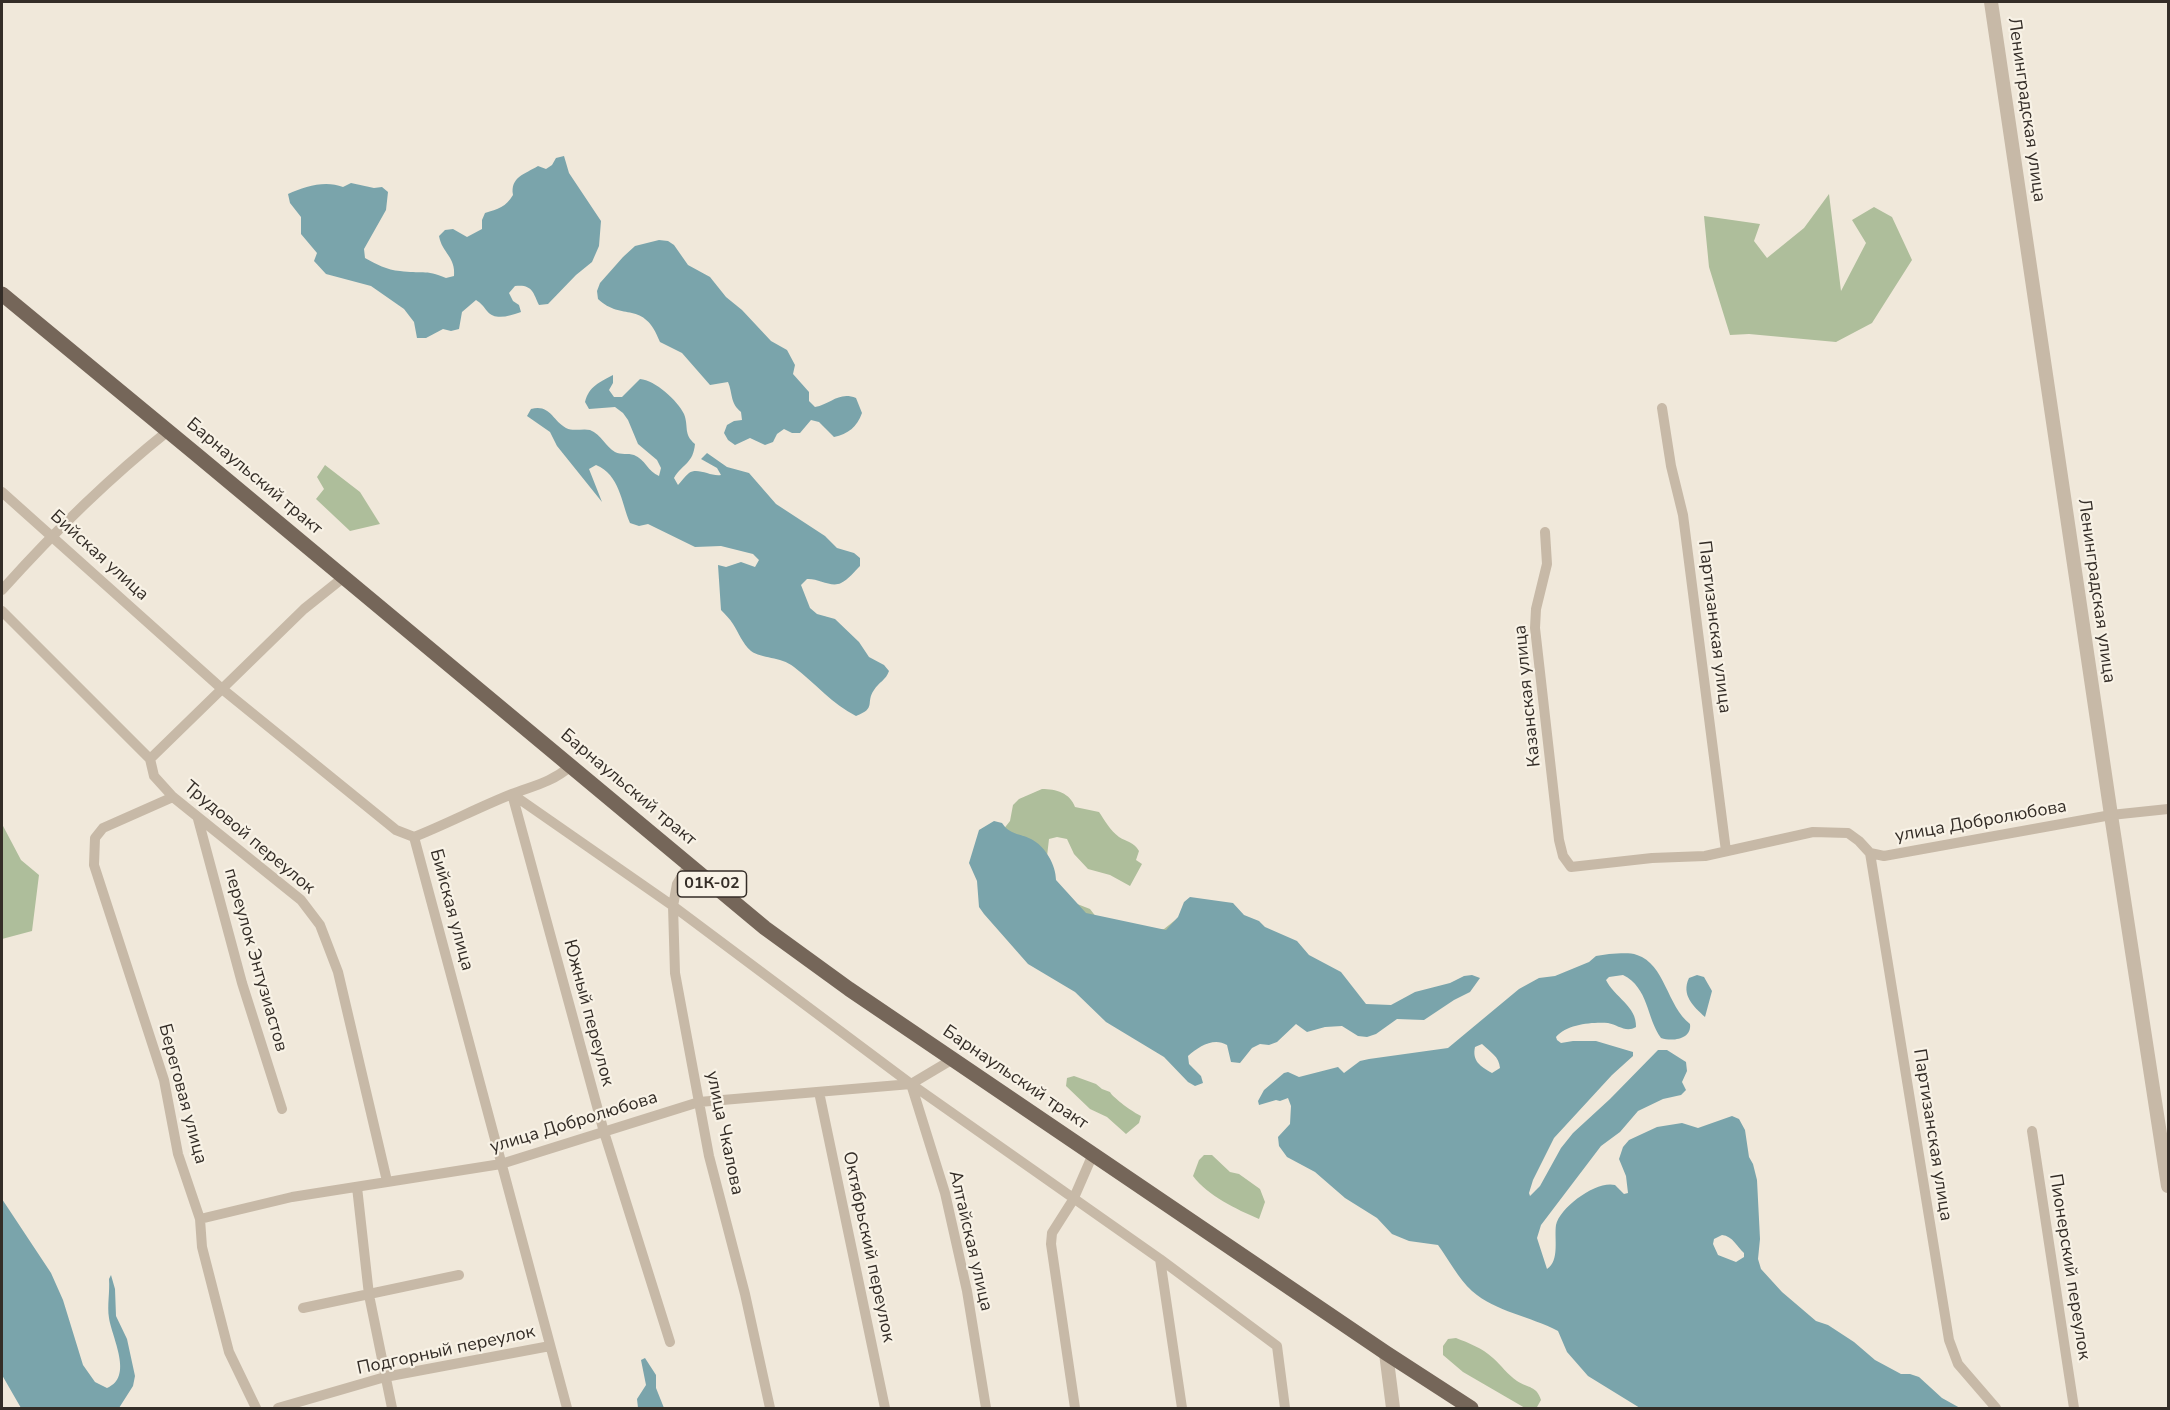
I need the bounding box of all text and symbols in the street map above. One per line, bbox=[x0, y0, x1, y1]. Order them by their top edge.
street label: Ленинградская улица bbox=[2002, 16, 2050, 204]
street label: Барнаульский тракт bbox=[182, 414, 326, 540]
street label: Ленинградская улица bbox=[2072, 497, 2120, 685]
street label: Бийская улица bbox=[45, 506, 153, 606]
street label: Партизанская улица bbox=[1693, 539, 1735, 715]
street label: Казанская улица bbox=[1510, 624, 1546, 768]
street label: Барнаульский тракт bbox=[556, 725, 700, 851]
street label: Трудовой переулок bbox=[179, 777, 319, 899]
street label: улица Добролюбова bbox=[1893, 796, 2069, 848]
street label: Бийская улица bbox=[424, 847, 478, 973]
street label: переулок Энтузиастов bbox=[218, 866, 292, 1054]
road number: 01К-02 bbox=[678, 871, 746, 897]
street label: Южный переулок bbox=[558, 937, 618, 1089]
street label: Барнаульский тракт bbox=[938, 1021, 1092, 1135]
street label: Береговая улица bbox=[153, 1022, 211, 1166]
street label: Партизанская улица bbox=[1908, 1047, 1956, 1223]
street label: улица Чкалова bbox=[700, 1069, 748, 1197]
street label: улица Добролюбова bbox=[488, 1087, 660, 1159]
street label: Октябрьский переулок bbox=[837, 1150, 899, 1344]
street label: Алтайская улица bbox=[943, 1168, 997, 1314]
street label: Пионерский переулок bbox=[2044, 1172, 2094, 1362]
street label: Подгорный переулок bbox=[355, 1322, 537, 1380]

